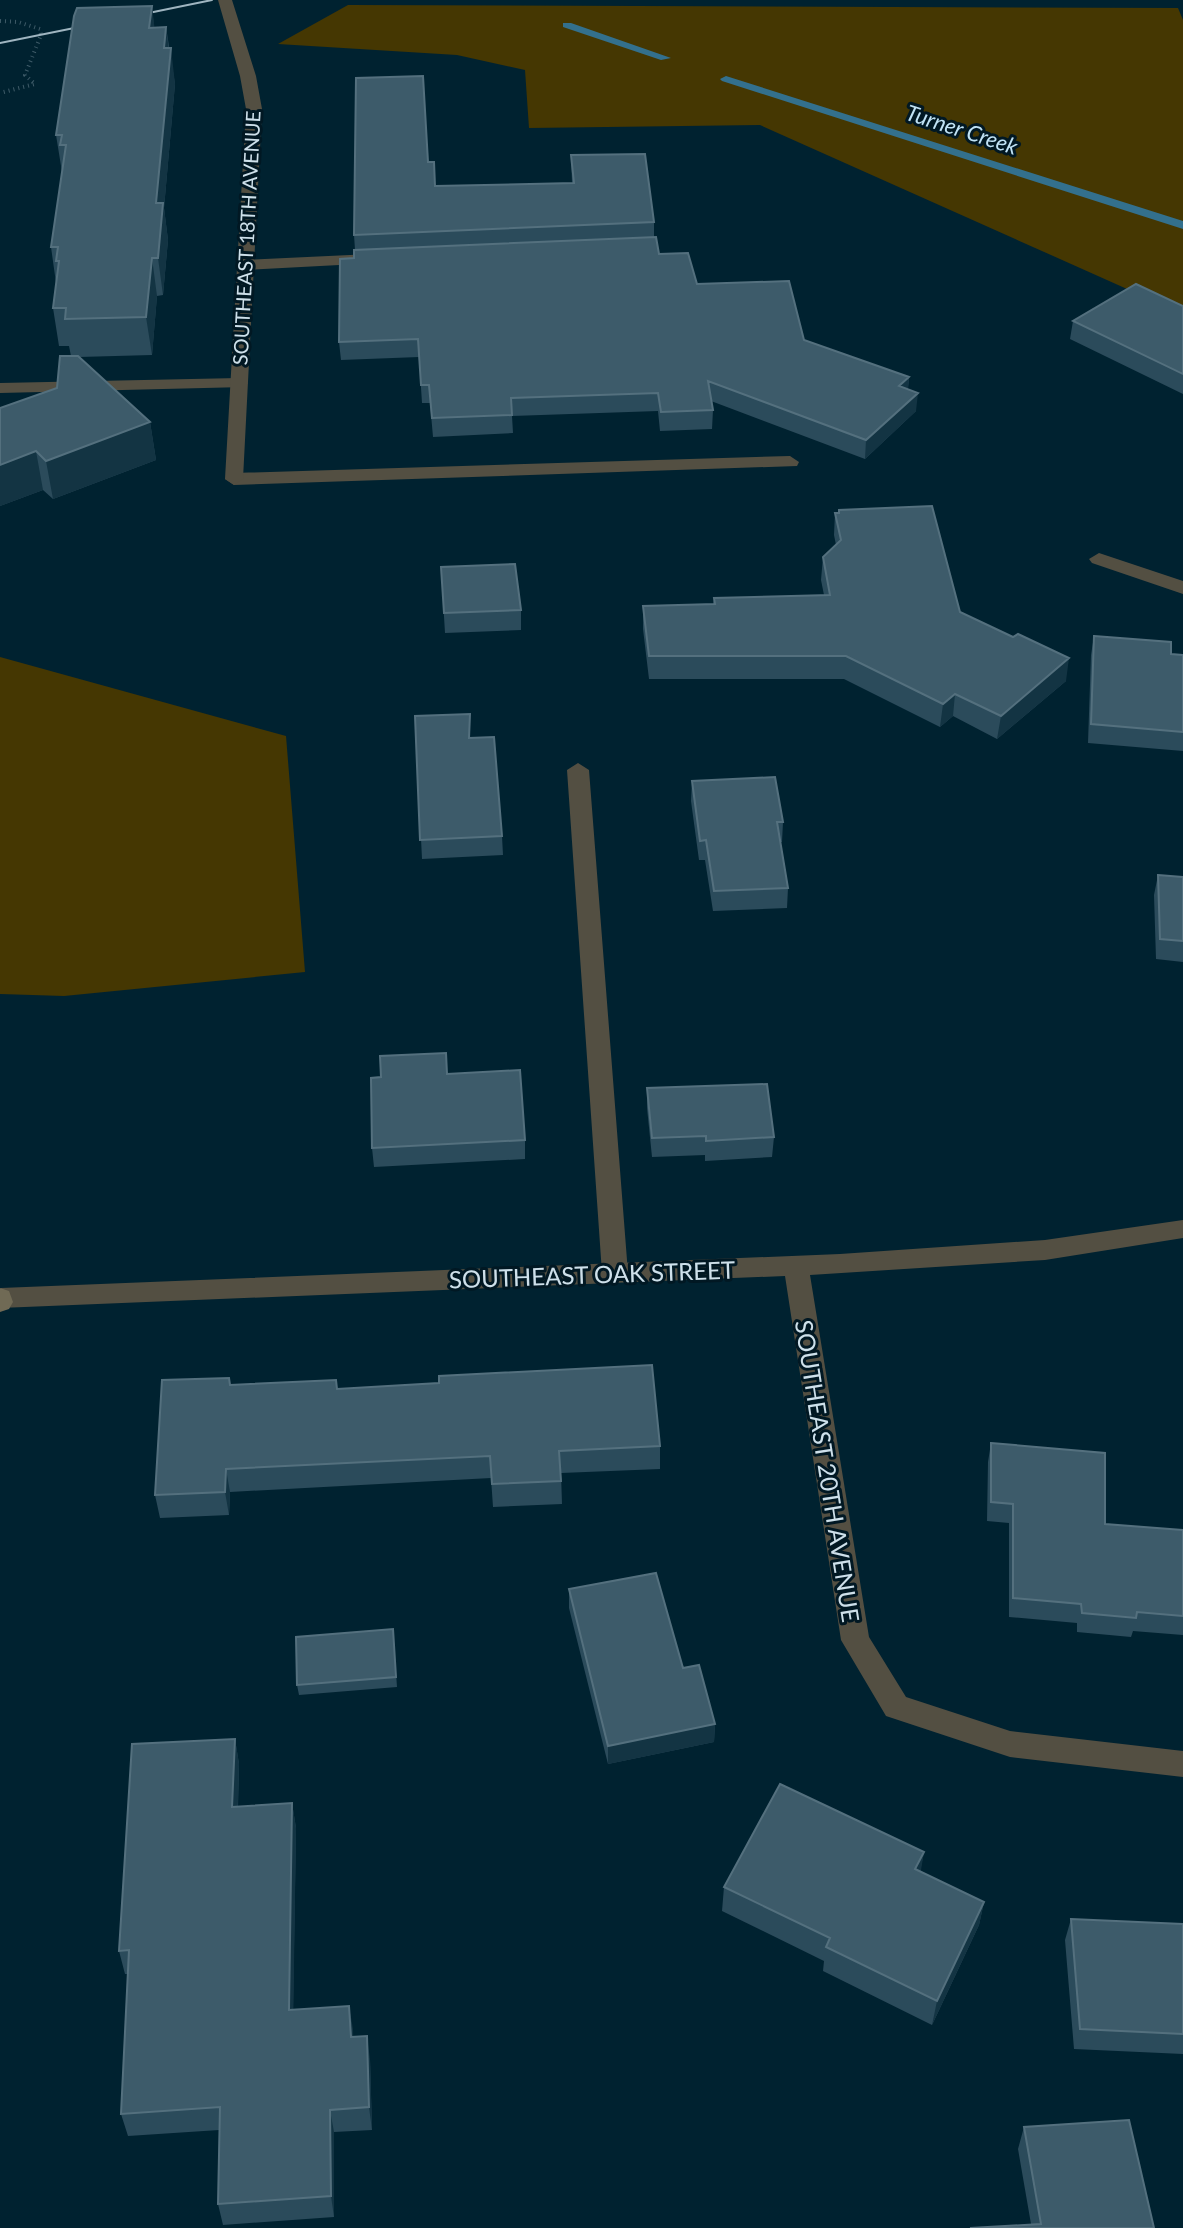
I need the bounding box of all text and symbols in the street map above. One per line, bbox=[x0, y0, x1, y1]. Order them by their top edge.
water label: Turner Creek bbox=[903, 98, 1022, 160]
street label: SOUTHEAST 18TH AVENUE bbox=[227, 110, 265, 366]
street label: SOUTHEAST OAK STREET bbox=[448, 1255, 736, 1293]
street label: SOUTHEAST 20TH AVENUE bbox=[790, 1318, 866, 1624]

